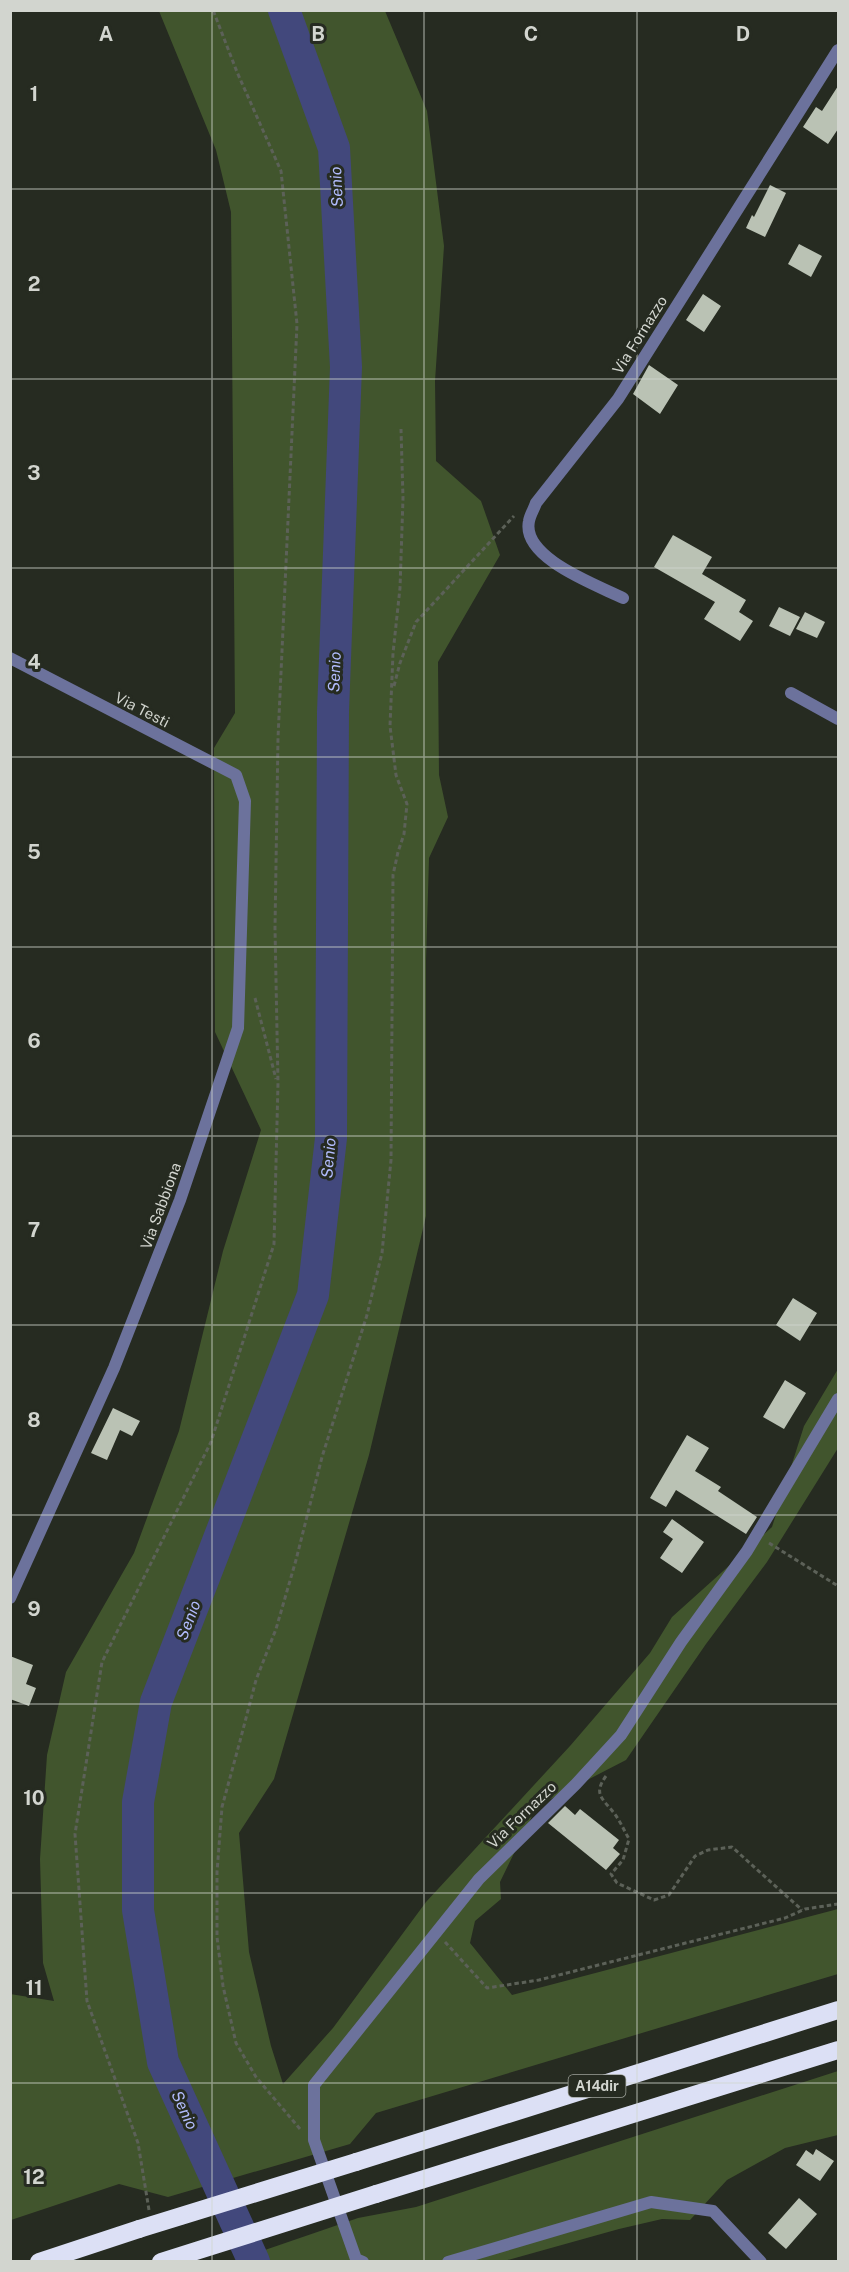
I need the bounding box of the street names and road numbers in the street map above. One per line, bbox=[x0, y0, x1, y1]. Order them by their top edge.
street label: Via Fornazzo bbox=[609, 293, 670, 377]
street label: Via Testi bbox=[112, 689, 172, 731]
street label: Via Sabbiona bbox=[137, 1160, 184, 1252]
street label: Via Fornazzo bbox=[484, 1778, 559, 1852]
road number: A14dir bbox=[568, 2075, 626, 2097]

